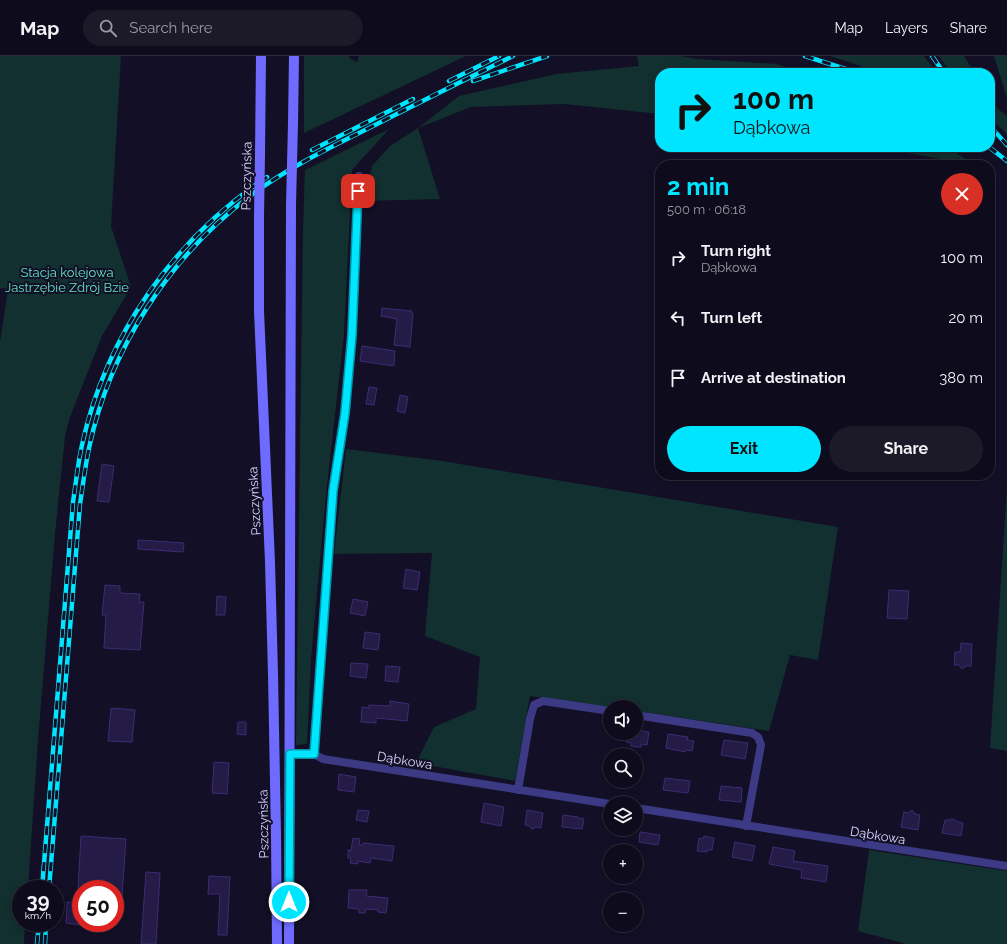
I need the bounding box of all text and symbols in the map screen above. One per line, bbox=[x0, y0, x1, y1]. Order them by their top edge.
search box bbox=[83, 10, 363, 46]
text: Map bbox=[20, 17, 59, 39]
icon: search bbox=[97, 17, 119, 39]
text: Search here bbox=[129, 19, 213, 37]
text: Map bbox=[835, 20, 863, 36]
text: Layers bbox=[885, 20, 928, 36]
text: Share bbox=[950, 20, 987, 36]
text: 100 m bbox=[733, 83, 814, 116]
icon: right bbox=[667, 84, 719, 136]
text: Dąbkowa bbox=[733, 117, 810, 138]
street label: Pszczyńska bbox=[238, 141, 255, 211]
text: 2 min bbox=[667, 172, 729, 201]
button: close bbox=[941, 173, 983, 215]
pin bbox=[341, 174, 375, 208]
icon: arrive bbox=[347, 180, 369, 202]
text: 500 m · 06:18 bbox=[667, 202, 746, 217]
text: Turn right bbox=[701, 242, 771, 260]
icon: right bbox=[667, 247, 689, 269]
text: 100 m bbox=[941, 249, 983, 267]
text: Dąbkowa bbox=[701, 260, 757, 275]
park label: Stacja kolejowa Jastrzębie Zdrój Bzie bbox=[5, 265, 129, 295]
icon: left bbox=[667, 307, 689, 329]
text: Turn left bbox=[701, 309, 762, 327]
text: 20 m bbox=[948, 309, 983, 327]
icon: arrive bbox=[667, 367, 689, 389]
text: Arrive at destination bbox=[701, 369, 846, 387]
text: 380 m bbox=[939, 369, 983, 387]
button: Exit bbox=[667, 426, 821, 472]
button: Share bbox=[829, 426, 983, 472]
street label: Pszczyńska bbox=[245, 466, 264, 536]
map controls bbox=[603, 700, 643, 932]
button: sound bbox=[603, 700, 643, 740]
button: search bbox=[603, 748, 643, 788]
street label: Dąbkowa bbox=[376, 749, 434, 772]
street label: Pszczyńska bbox=[255, 789, 272, 859]
button: layers bbox=[603, 796, 643, 836]
street label: Dąbkowa bbox=[849, 824, 907, 847]
button: + bbox=[603, 844, 643, 884]
speed limit sign: 50 bbox=[72, 880, 124, 932]
position arrow bbox=[268, 881, 310, 923]
text: 39 bbox=[27, 889, 49, 913]
button: − bbox=[603, 892, 643, 932]
text: km/h bbox=[25, 910, 51, 921]

